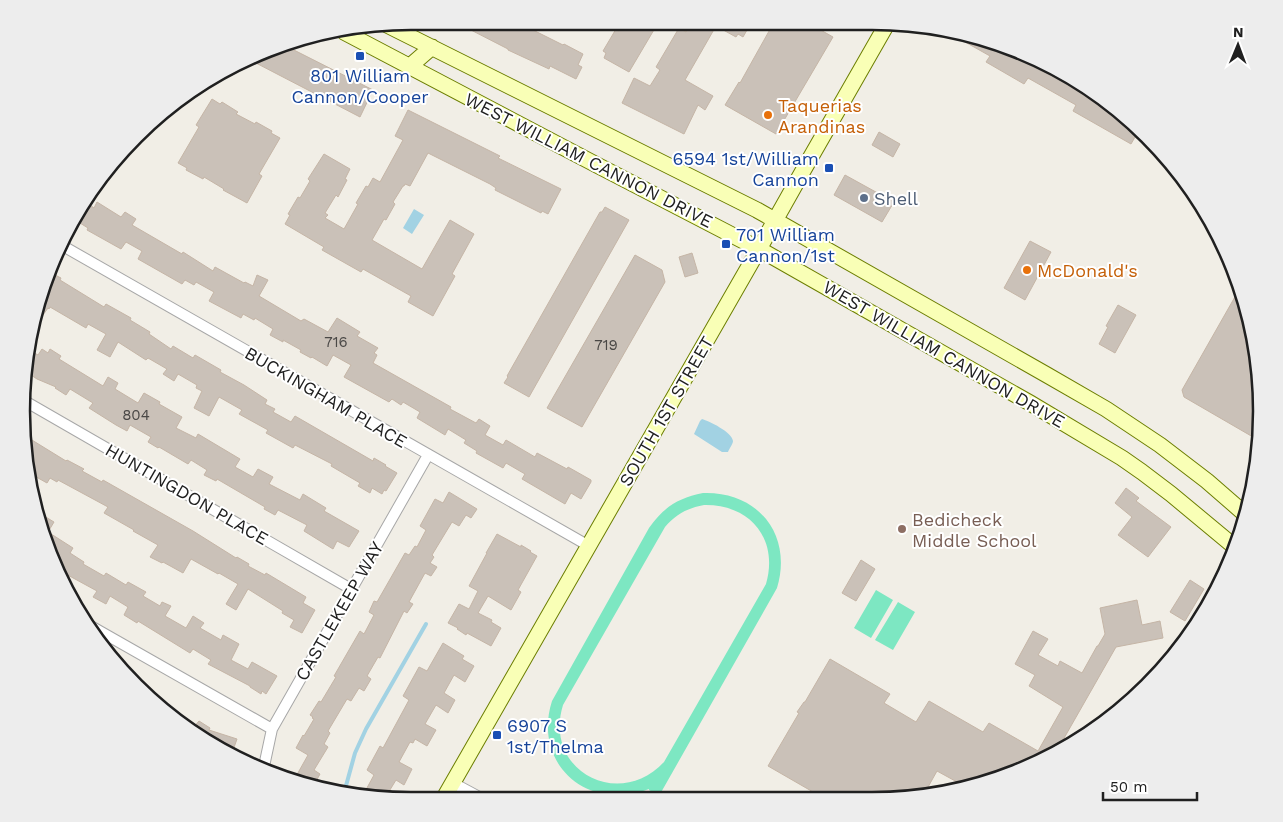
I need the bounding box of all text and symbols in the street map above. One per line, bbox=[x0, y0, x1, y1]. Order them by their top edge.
north arrow bbox=[1213, 20, 1263, 70]
text: N bbox=[1233, 24, 1244, 40]
marker: 801 William Cannon/Cooper bbox=[354, 50, 366, 62]
place label: 801 William Cannon/Cooper bbox=[291, 65, 429, 107]
street label: WEST WILLIAM CANNON DRIVE bbox=[461, 88, 717, 232]
place label: Taquerias Arandinas bbox=[778, 95, 865, 137]
marker: Taquerias Arandinas bbox=[762, 109, 774, 121]
place label: 6594 1st/William Cannon bbox=[673, 148, 819, 190]
marker: 6594 1st/William Cannon bbox=[823, 162, 835, 174]
place label: Shell bbox=[874, 188, 919, 209]
marker: Shell bbox=[858, 192, 870, 204]
place label: 701 William Cannon/1st bbox=[736, 224, 835, 266]
marker: 701 William Cannon/1st bbox=[720, 238, 732, 250]
place label: McDonald's bbox=[1037, 260, 1138, 281]
marker: McDonald's bbox=[1021, 264, 1033, 276]
street label: WEST WILLIAM CANNON DRIVE bbox=[819, 276, 1069, 432]
street label: SOUTH 1ST STREET bbox=[614, 332, 718, 490]
house number: 716 bbox=[324, 333, 348, 351]
house number: 719 bbox=[594, 336, 618, 354]
street label: BUCKINGHAM PLACE bbox=[241, 342, 411, 452]
house number: 804 bbox=[122, 406, 150, 424]
street label: HUNTINGDON PLACE bbox=[102, 439, 272, 549]
place label: Bedicheck Middle School bbox=[912, 509, 1037, 551]
marker: Bedicheck Middle School bbox=[896, 523, 908, 535]
street label: CASTLEKEEP WAY bbox=[291, 537, 388, 684]
place label: 6907 S 1st/Thelma bbox=[507, 715, 604, 757]
marker: 6907 S 1st/Thelma bbox=[491, 729, 503, 741]
scale bar bbox=[1103, 770, 1197, 802]
text: 50 m bbox=[1110, 778, 1147, 796]

